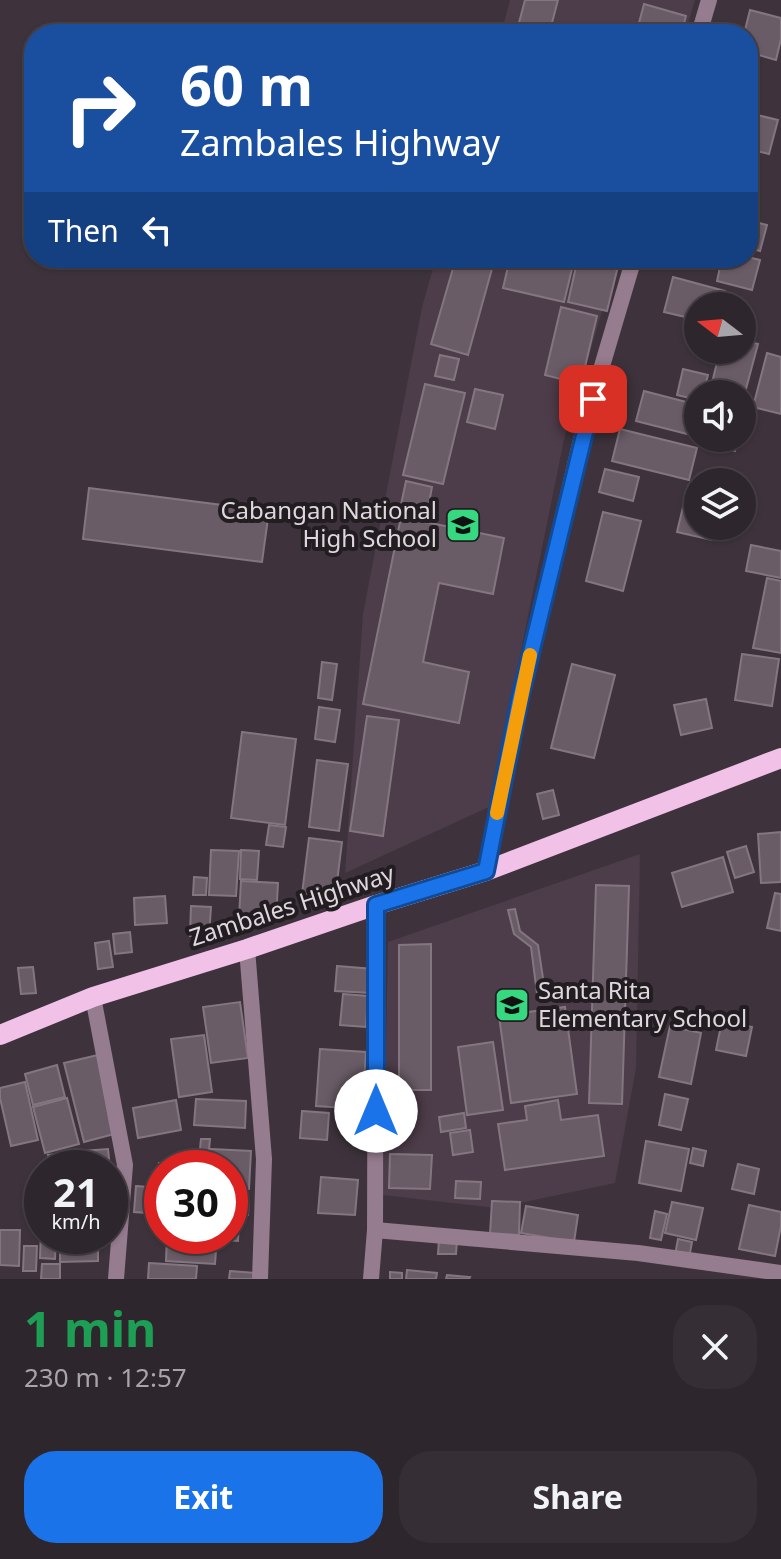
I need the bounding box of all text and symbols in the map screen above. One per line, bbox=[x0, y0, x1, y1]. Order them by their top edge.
text: 60 m bbox=[180, 46, 313, 122]
icon: right bbox=[48, 56, 152, 160]
text: Zambales Highway bbox=[180, 118, 500, 167]
icon: left bbox=[135, 208, 179, 252]
text: Then bbox=[48, 210, 119, 251]
north arrow bbox=[684, 292, 756, 364]
map controls bbox=[684, 292, 756, 540]
pin bbox=[559, 365, 627, 433]
icon: arrive bbox=[571, 377, 615, 421]
button: sound bbox=[684, 380, 756, 452]
button: layers bbox=[684, 468, 756, 540]
place label: Cabangan National High School bbox=[220, 493, 437, 554]
school or university icon: Cabangan National High School bbox=[444, 506, 482, 544]
street label: Zambales Highway bbox=[185, 856, 399, 953]
place label: Santa Rita Elementary School bbox=[538, 973, 747, 1034]
school or university icon: Santa Rita Elementary School bbox=[493, 986, 531, 1024]
position arrow bbox=[334, 1069, 418, 1153]
speed limit sign: 30 bbox=[144, 1150, 248, 1254]
text: 21 bbox=[53, 1164, 99, 1219]
text: km/h bbox=[51, 1208, 101, 1235]
text: 1 min bbox=[24, 1296, 156, 1361]
button: close bbox=[673, 1305, 757, 1389]
text: 230 m · 12:57 bbox=[24, 1359, 187, 1395]
button: Exit bbox=[24, 1451, 383, 1543]
button: Share bbox=[399, 1451, 757, 1543]

